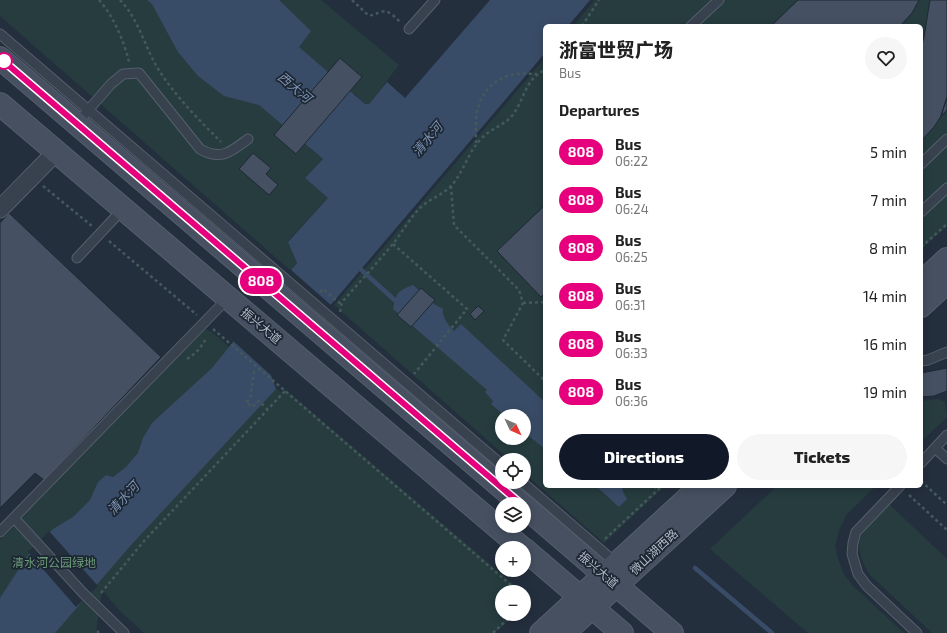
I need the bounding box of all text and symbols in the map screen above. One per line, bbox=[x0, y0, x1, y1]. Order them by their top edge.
button: heart bbox=[865, 37, 907, 79]
text: 浙富世贸广场 bbox=[559, 38, 673, 61]
unlabelled marker bbox=[0, 52, 13, 70]
text: Bus bbox=[559, 65, 581, 81]
water label: 西大河 bbox=[275, 68, 317, 108]
text: Departures bbox=[559, 101, 639, 119]
water label: 清水河 bbox=[408, 117, 448, 159]
text: Bus bbox=[615, 135, 641, 153]
text: 808 bbox=[568, 143, 594, 160]
text: 5 min bbox=[870, 143, 907, 161]
text: 06:22 bbox=[615, 153, 648, 169]
text: Bus bbox=[615, 183, 641, 201]
text: 808 bbox=[568, 191, 594, 208]
text: 7 min bbox=[870, 191, 907, 209]
text: 06:24 bbox=[615, 201, 649, 217]
text: Bus bbox=[615, 231, 641, 249]
text: 808 bbox=[568, 239, 594, 256]
text: 8 min bbox=[869, 239, 907, 257]
text: 06:25 bbox=[615, 249, 648, 265]
line badge: 808 bbox=[238, 268, 284, 294]
text: 808 bbox=[248, 272, 274, 289]
text: Bus bbox=[615, 279, 641, 297]
text: 808 bbox=[568, 287, 594, 304]
text: 14 min bbox=[863, 287, 907, 305]
text: 06:31 bbox=[615, 297, 646, 313]
street label: 振兴大道 bbox=[239, 304, 285, 346]
text: Bus bbox=[615, 327, 641, 345]
text: 808 bbox=[568, 335, 594, 352]
text: 16 min bbox=[864, 335, 907, 353]
text: 06:33 bbox=[615, 345, 648, 361]
text: Bus bbox=[615, 375, 641, 393]
text: 808 bbox=[568, 383, 594, 400]
text: 19 min bbox=[864, 383, 907, 401]
text: 06:36 bbox=[615, 393, 648, 409]
north arrow bbox=[495, 409, 531, 445]
map controls bbox=[495, 409, 531, 621]
button: Directions bbox=[559, 434, 729, 480]
button: Tickets bbox=[737, 434, 907, 480]
button: locate bbox=[495, 453, 531, 489]
water label: 清水河 bbox=[104, 476, 144, 518]
button: layers bbox=[495, 497, 531, 533]
street label: 微山湖西路 bbox=[627, 526, 680, 577]
button: + bbox=[495, 541, 531, 577]
street label: 振兴大道 bbox=[576, 548, 621, 590]
park label: 清水河公园绿地 bbox=[12, 555, 96, 569]
button: − bbox=[495, 585, 531, 621]

